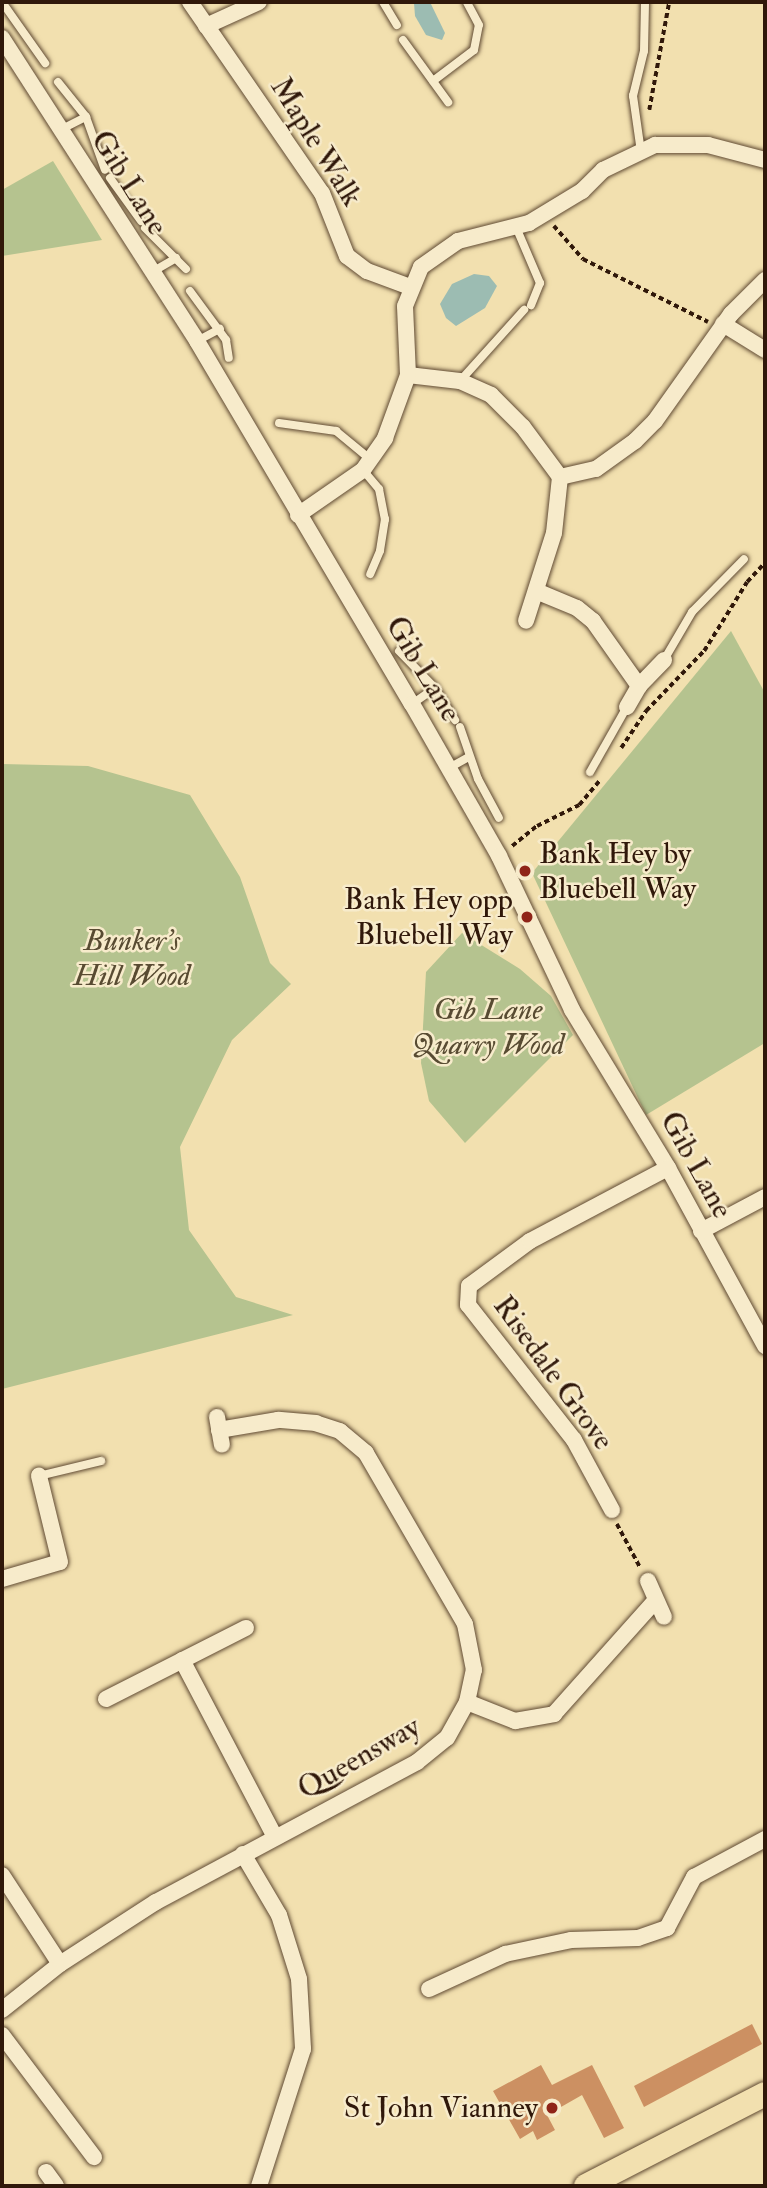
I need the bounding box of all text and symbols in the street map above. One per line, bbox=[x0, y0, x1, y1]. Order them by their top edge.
street label: Maple Walk bbox=[262, 71, 370, 213]
street label: Gib Lane bbox=[83, 124, 175, 242]
street label: Gib Lane bbox=[378, 610, 468, 728]
place label: Bank Hey by Bluebell Way bbox=[539, 836, 696, 906]
marker: Bank Hey by Bluebell Way bbox=[517, 863, 533, 879]
place label: Bank Hey opp Bluebell Way bbox=[344, 882, 513, 953]
marker: Bank Hey opp Bluebell Way bbox=[519, 909, 535, 925]
park label: Bunker's Hill Wood bbox=[74, 923, 190, 993]
park label: Gib Lane Quarry Wood bbox=[412, 992, 564, 1062]
street label: Gib Lane bbox=[652, 1105, 740, 1225]
street label: Risedale Grove bbox=[485, 1289, 621, 1457]
street label: Queensway bbox=[291, 1709, 427, 1807]
place label: St John Vianney bbox=[344, 2090, 538, 2126]
marker: St John Vianney bbox=[544, 2100, 560, 2116]

